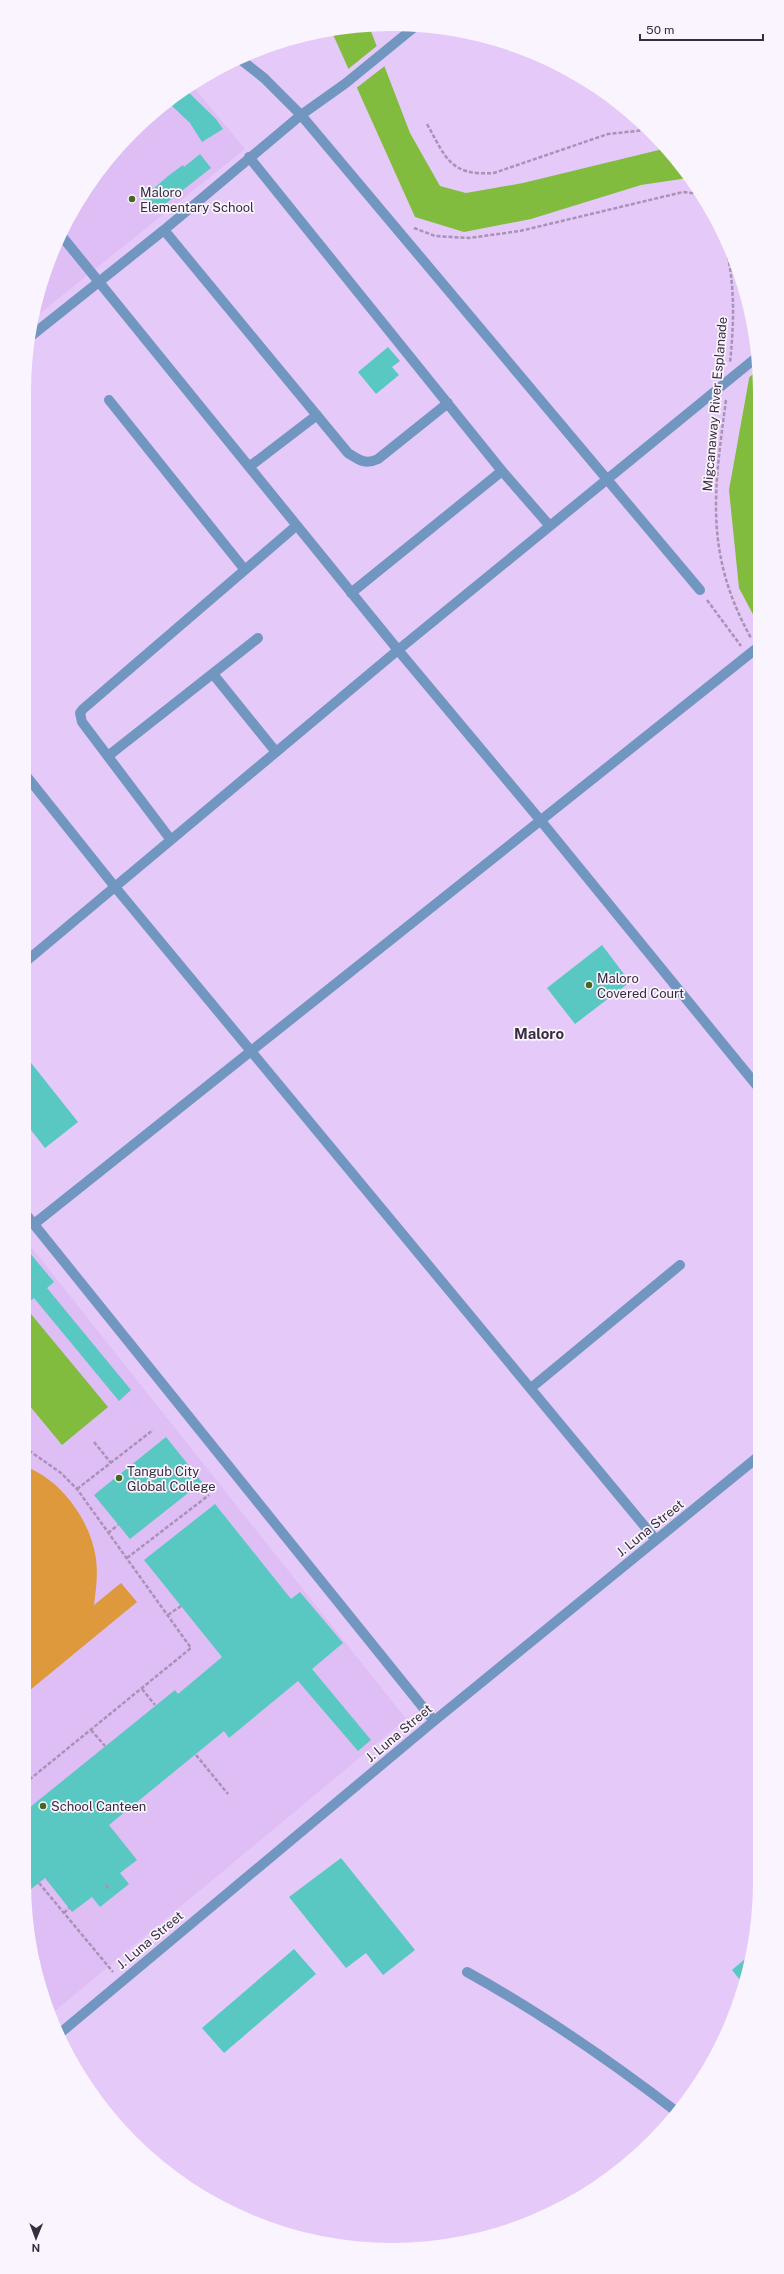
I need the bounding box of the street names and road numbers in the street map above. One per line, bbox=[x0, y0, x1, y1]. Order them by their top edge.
street label: Migcanaway River Esplanade bbox=[700, 316, 730, 492]
street label: J. Luna Street bbox=[613, 1496, 687, 1560]
street label: J. Luna Street bbox=[363, 1701, 435, 1765]
street label: J. Luna Street bbox=[114, 1908, 186, 1972]

